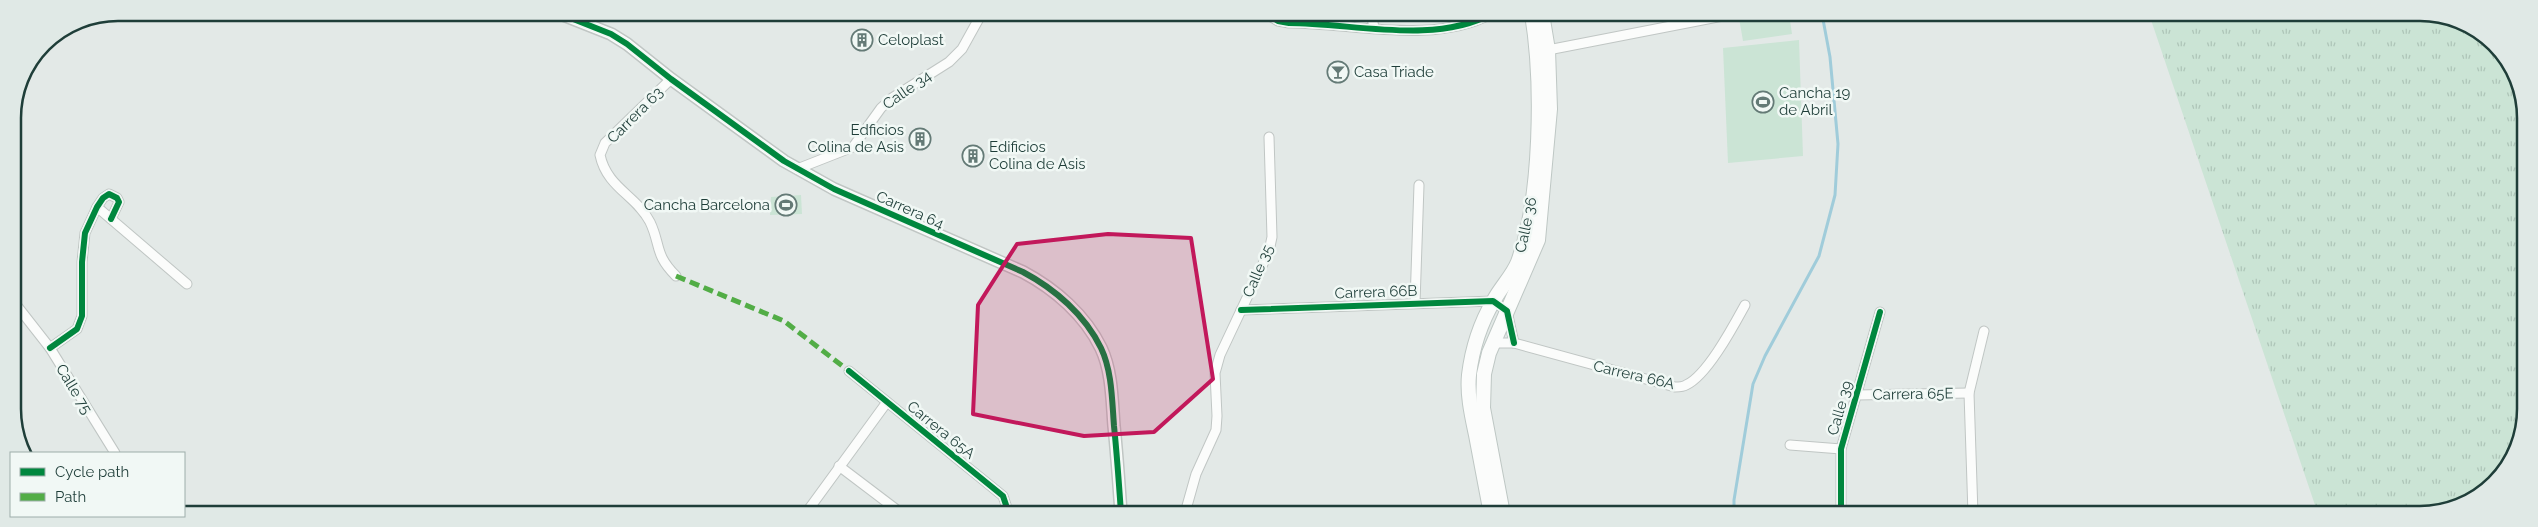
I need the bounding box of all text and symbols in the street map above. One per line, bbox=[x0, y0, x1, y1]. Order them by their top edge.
building icon: Celoplast bbox=[850, 28, 874, 52]
place label: Celoplast bbox=[878, 31, 944, 49]
bar icon: Casa Triade bbox=[1326, 60, 1350, 84]
place label: Casa Triade bbox=[1354, 63, 1434, 81]
street label: Calle 34 bbox=[879, 67, 935, 113]
street label: Carrera 63 bbox=[603, 83, 667, 147]
place label: Cancha 19 de Abril bbox=[1779, 84, 1851, 119]
sports icon: Cancha 19 de Abril bbox=[1751, 90, 1775, 114]
place label: Edficios Colina de Asis bbox=[807, 121, 904, 156]
building icon: Edficios Colina de Asis bbox=[908, 127, 932, 151]
place label: Edificios Colina de Asis bbox=[989, 138, 1086, 173]
building icon: Edificios Colina de Asis bbox=[961, 144, 985, 168]
street label: Carrera 64 bbox=[873, 187, 947, 233]
sports icon: Cancha Barcelona bbox=[774, 193, 798, 217]
place label: Cancha Barcelona bbox=[644, 196, 770, 214]
street label: Calle 36 bbox=[1511, 196, 1541, 254]
street label: Calle 35 bbox=[1239, 242, 1277, 300]
street label: Carrera 66B bbox=[1334, 282, 1418, 302]
street label: Carrera 66A bbox=[1592, 357, 1676, 393]
street label: Calle 75 bbox=[52, 361, 96, 417]
street label: Calle 39 bbox=[1824, 378, 1856, 437]
street label: Carrera 65E bbox=[1872, 384, 1954, 404]
street label: Carrera 65A bbox=[903, 397, 979, 463]
legend bbox=[10, 452, 185, 517]
text: Cycle path bbox=[55, 463, 129, 481]
text: Path bbox=[55, 488, 86, 506]

